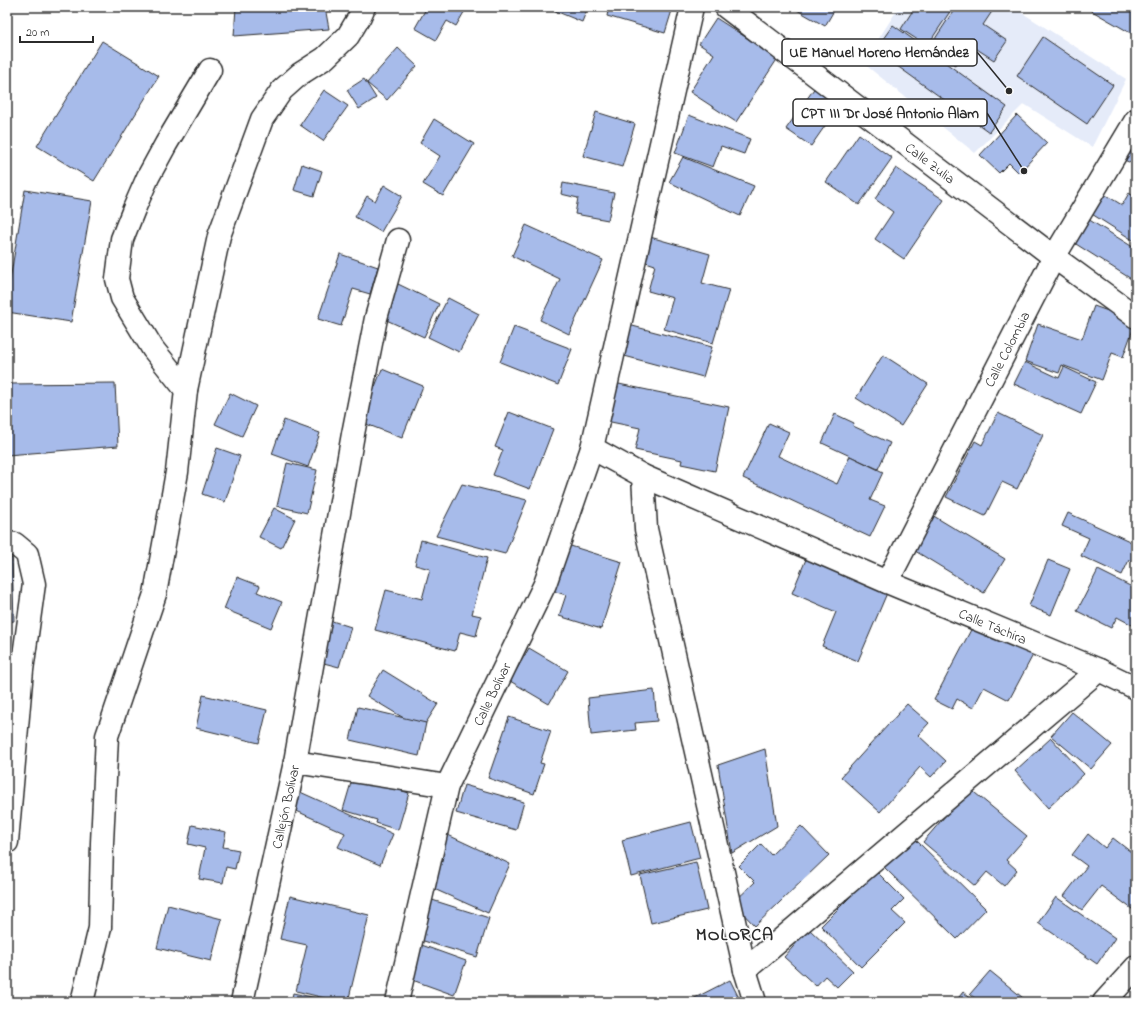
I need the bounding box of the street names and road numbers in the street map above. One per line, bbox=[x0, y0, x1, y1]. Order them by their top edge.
street label: Calle Zulia bbox=[900, 138, 959, 190]
street label: Calle Colombia bbox=[980, 308, 1036, 391]
street label: Calle Táchira bbox=[955, 604, 1030, 651]
street label: Calle Bolívar bbox=[469, 659, 518, 730]
street label: Callejón Bolívar bbox=[267, 762, 306, 851]

